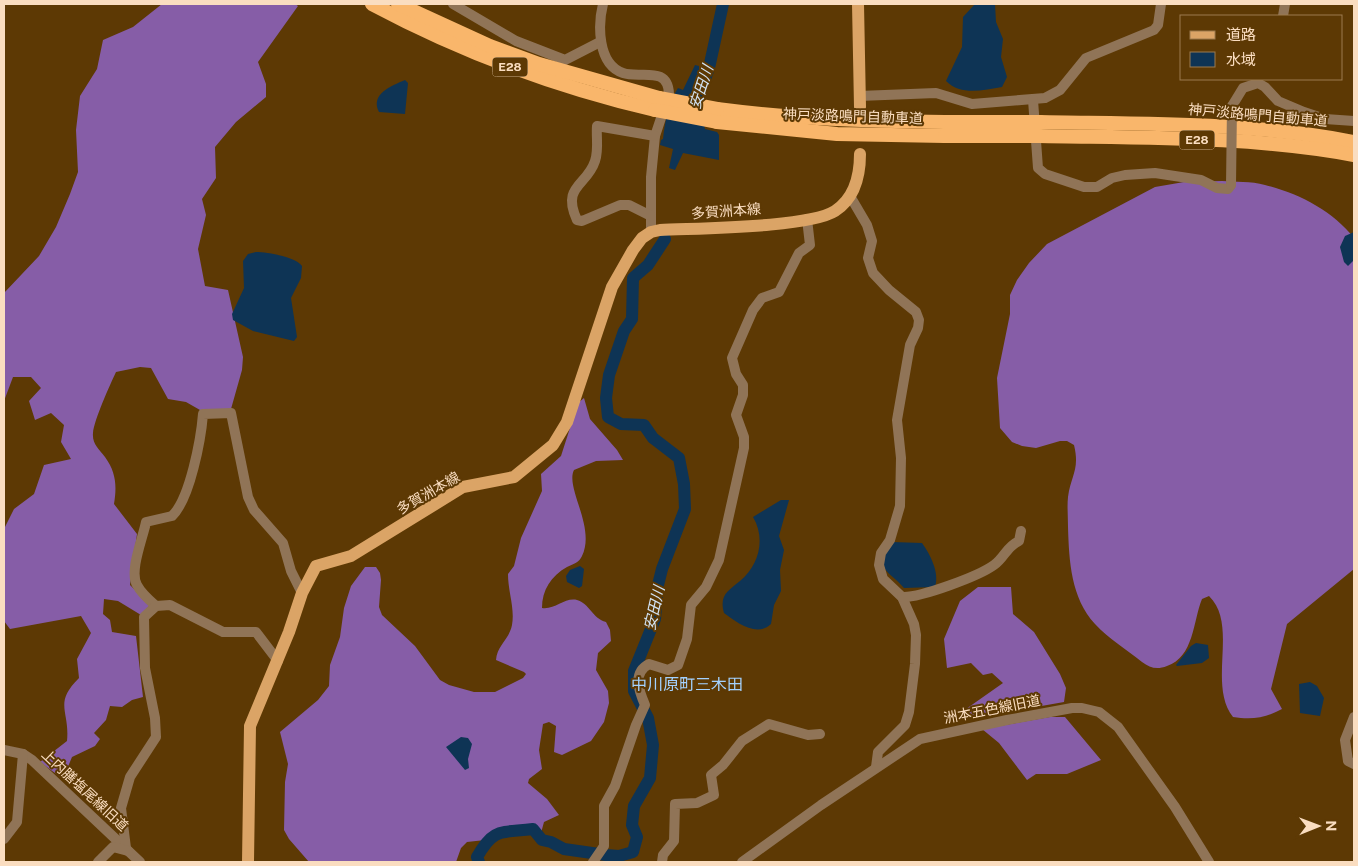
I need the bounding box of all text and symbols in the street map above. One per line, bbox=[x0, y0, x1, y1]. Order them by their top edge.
legend bbox=[1180, 15, 1343, 80]
text: 道路 bbox=[1226, 26, 1256, 43]
text: 水域 bbox=[1226, 51, 1256, 68]
road number: E28 bbox=[492, 58, 528, 76]
water label: 安田川 bbox=[686, 61, 717, 111]
street label: 神戸淡路鳴門自動車道 bbox=[1188, 101, 1328, 129]
street label: 神戸淡路鳴門自動車道 bbox=[783, 106, 923, 126]
road number: E28 bbox=[1180, 130, 1214, 150]
street label: 多賀洲本線 bbox=[691, 201, 761, 221]
street label: 多賀洲本線 bbox=[394, 469, 462, 517]
water label: 安田川 bbox=[641, 582, 668, 632]
district label: 中川原町三木田 bbox=[631, 675, 743, 694]
street label: 洲本五色線旧道 bbox=[942, 692, 1042, 726]
street label: 上内膳塩尾線旧道 bbox=[39, 746, 131, 834]
north arrow bbox=[1293, 801, 1343, 851]
text: N bbox=[1323, 820, 1339, 831]

